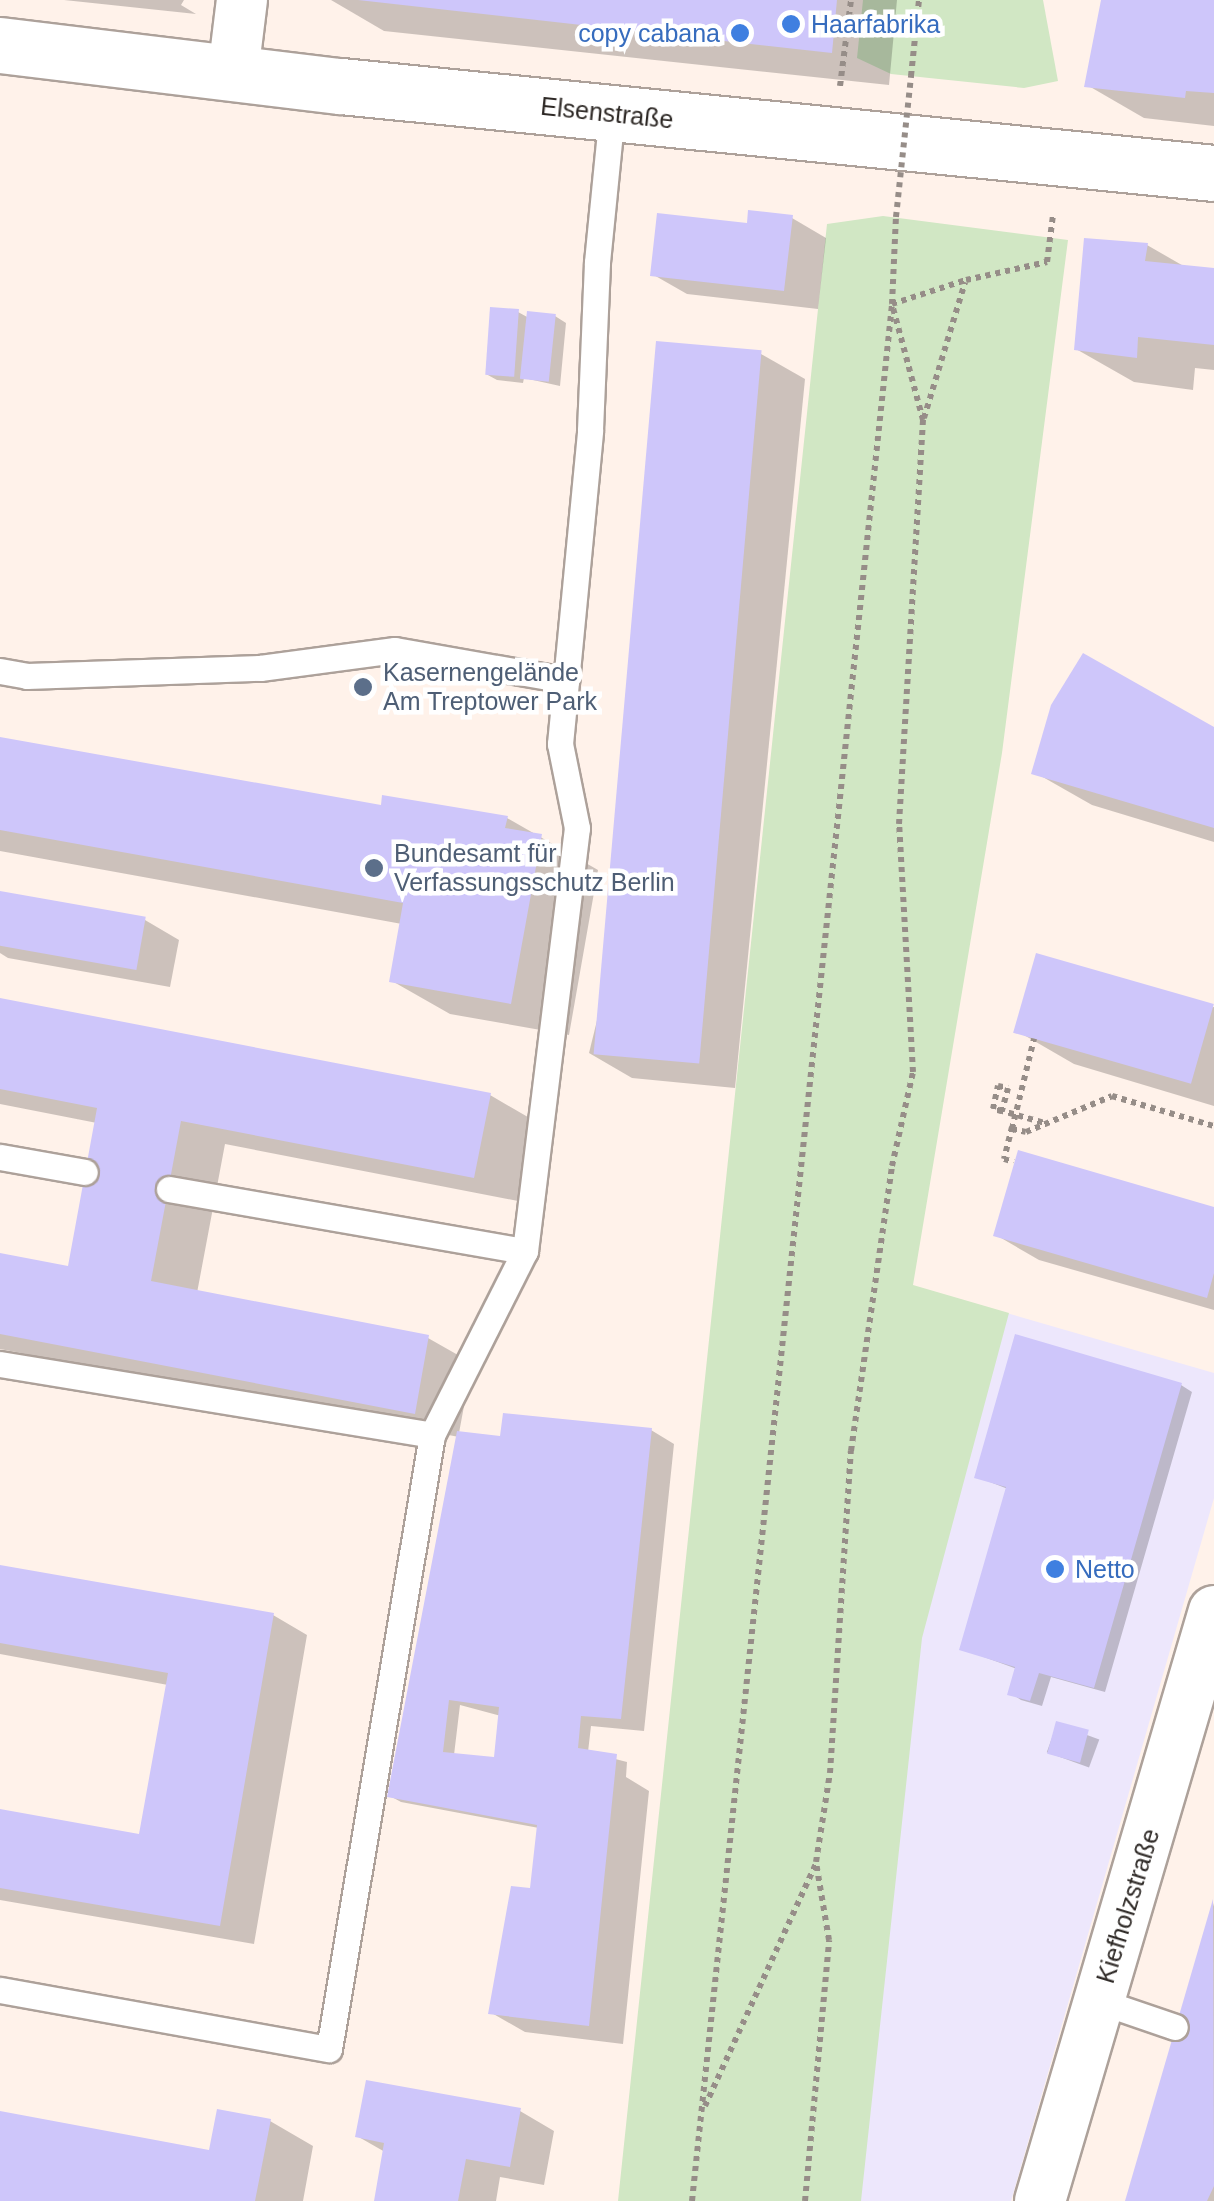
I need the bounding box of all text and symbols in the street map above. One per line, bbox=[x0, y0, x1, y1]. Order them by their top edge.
place label: Haarfabrika bbox=[811, 9, 940, 39]
marker: Haarfabrika bbox=[780, 13, 802, 35]
place label: copy cabana bbox=[578, 18, 720, 48]
marker: copy cabana bbox=[729, 22, 751, 44]
street label: Elsenstraße bbox=[539, 91, 675, 135]
place label: Kasernengelände Am Treptower Park bbox=[383, 658, 597, 717]
marker: Kasernengelände Am Treptower Park bbox=[352, 676, 374, 698]
place label: Bundesamt für Verfassungsschutz Berlin bbox=[394, 839, 675, 898]
marker: Bundesamt für Verfassungsschutz Berlin bbox=[363, 857, 385, 879]
place label: Netto bbox=[1075, 1554, 1135, 1584]
marker: Netto bbox=[1044, 1558, 1066, 1580]
street label: Kiefholzstraße bbox=[1090, 1825, 1166, 1987]

